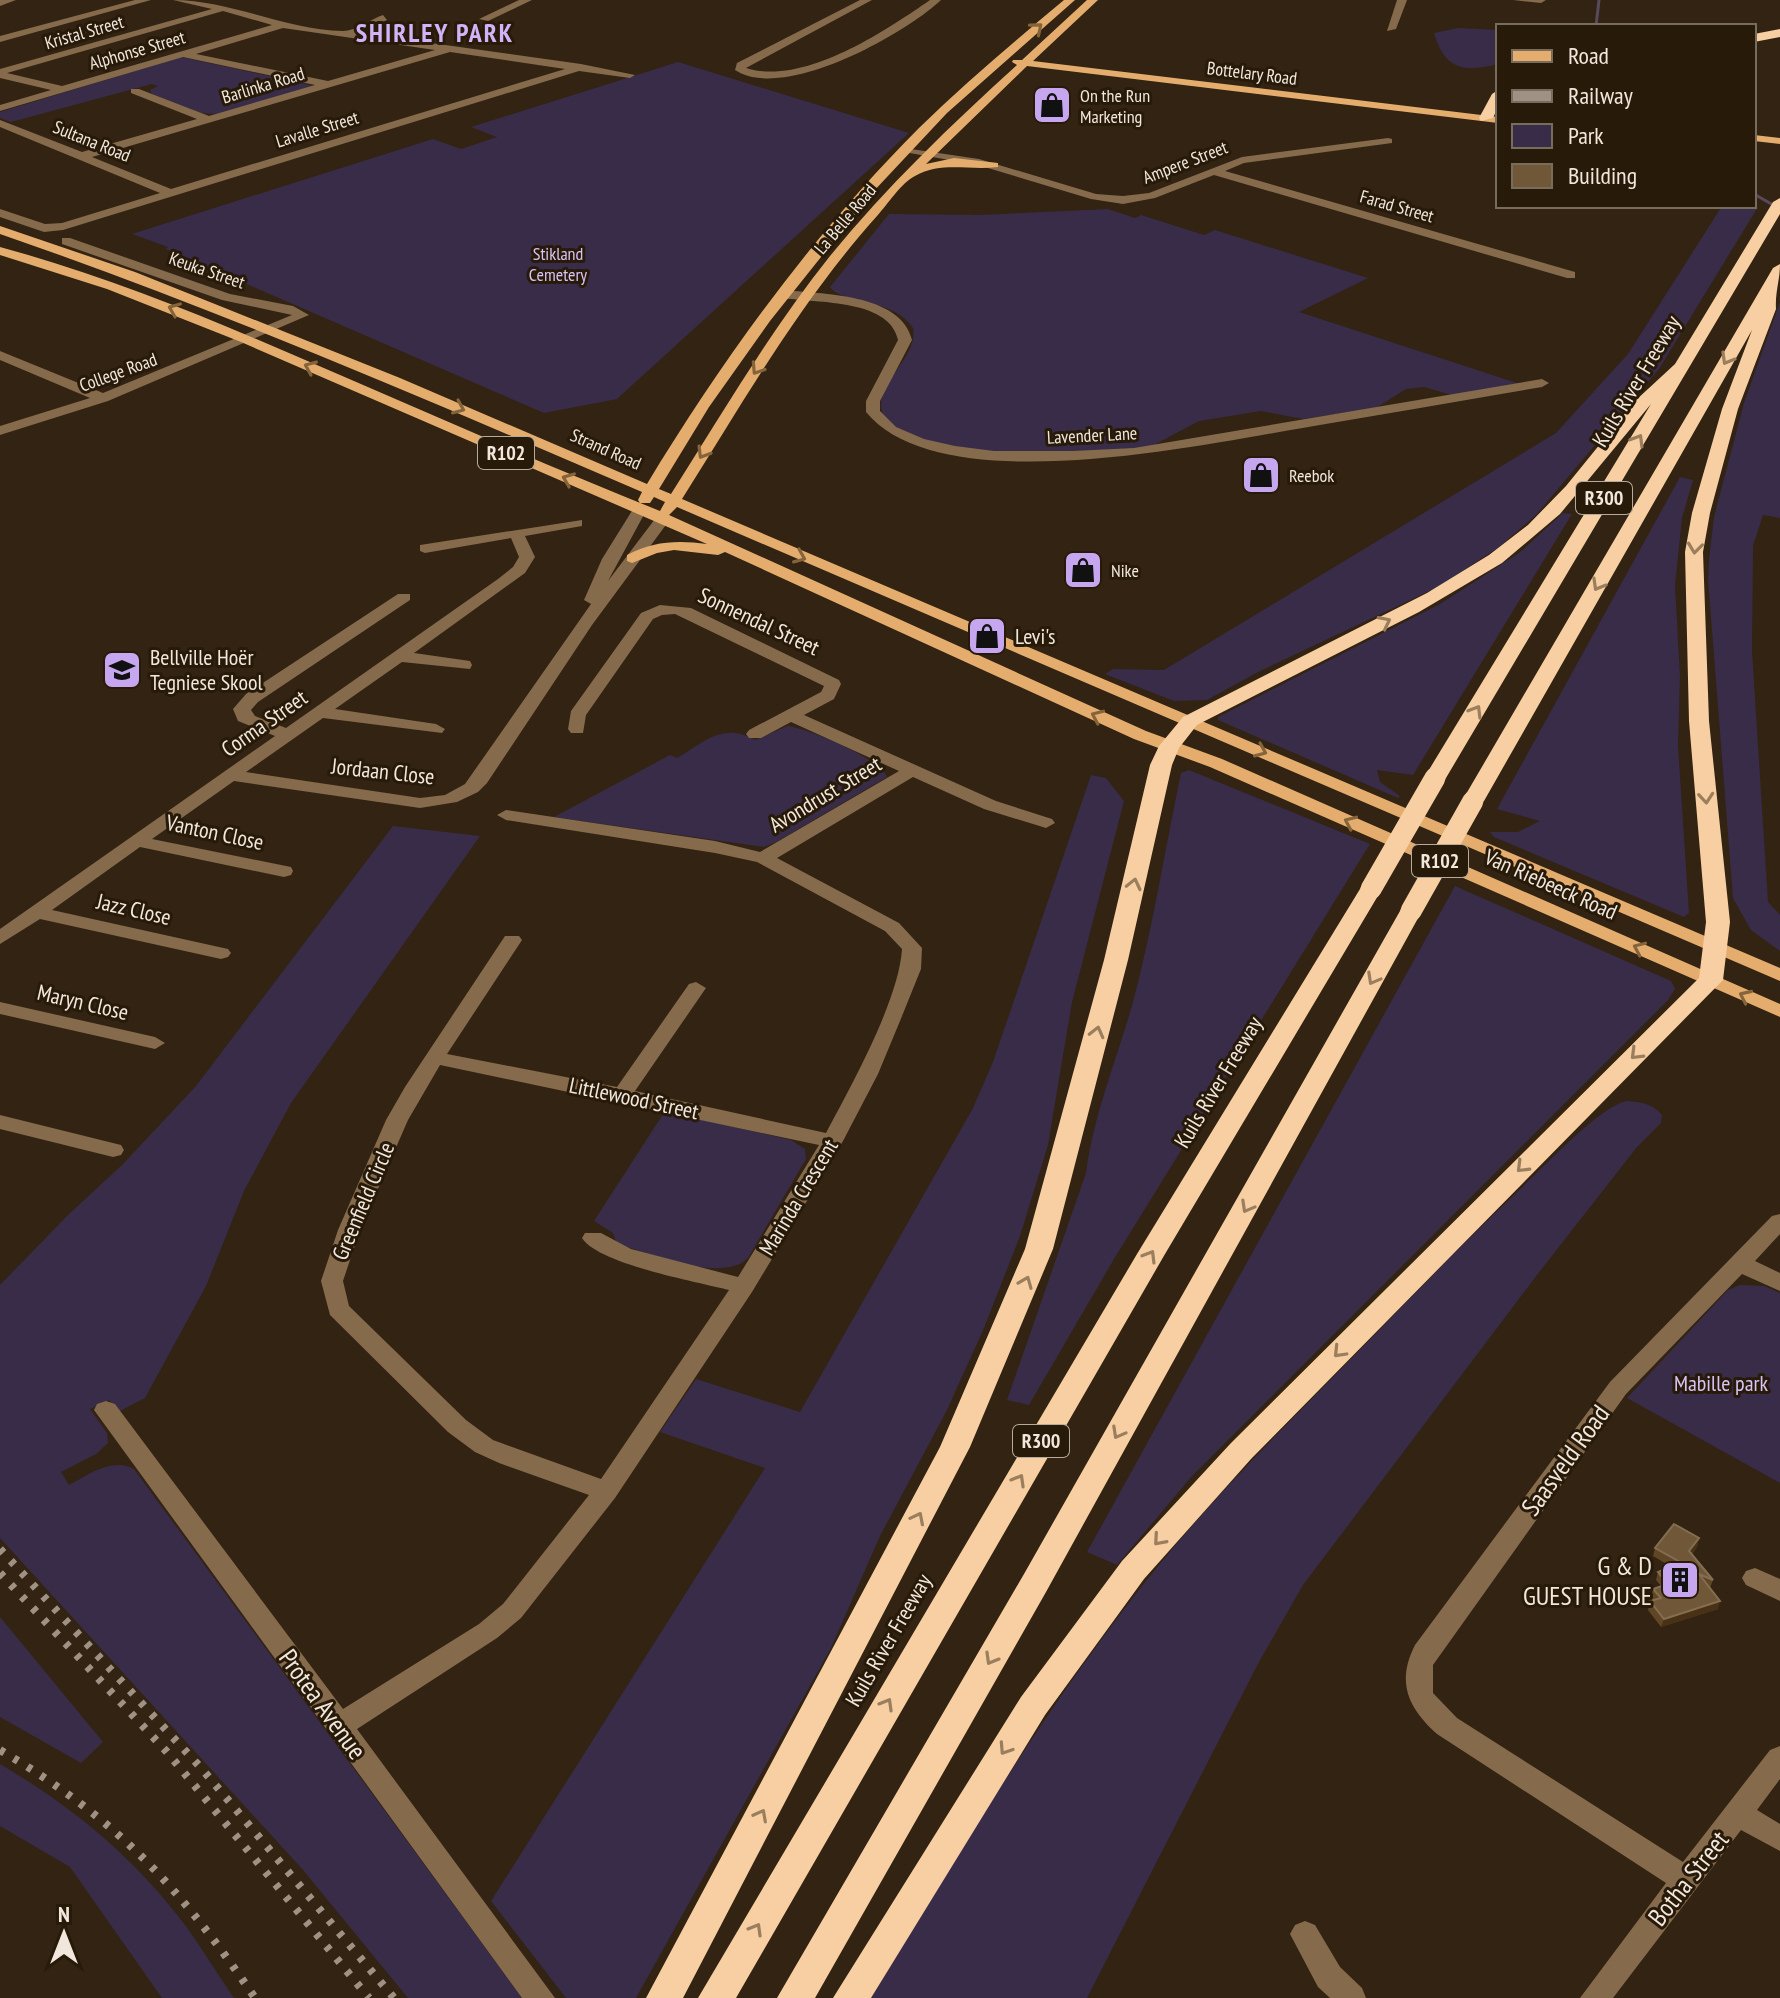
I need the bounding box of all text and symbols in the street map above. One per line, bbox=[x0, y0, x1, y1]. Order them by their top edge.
street label: Kristal Street bbox=[42, 10, 126, 54]
district label: SHIRLEY PARK bbox=[356, 16, 514, 49]
one-way arrow bbox=[1028, 23, 1043, 38]
legend bbox=[1496, 24, 1756, 208]
street label: Alphonse Street bbox=[86, 25, 188, 75]
text: Road bbox=[1568, 40, 1609, 71]
street label: Bottelary Road bbox=[1206, 56, 1298, 90]
street label: Barlinka Road bbox=[219, 62, 307, 108]
text: Railway bbox=[1568, 80, 1633, 111]
shop icon: On the Run Marketing bbox=[1031, 84, 1073, 126]
place label: On the Run Marketing bbox=[1080, 84, 1150, 128]
street label: Lavalle Street bbox=[273, 105, 361, 152]
street label: Sultana Road bbox=[50, 115, 134, 167]
text: Park bbox=[1568, 120, 1604, 151]
street label: Ampere Street bbox=[1139, 135, 1231, 189]
text: Building bbox=[1568, 160, 1637, 191]
street label: La Belle Road bbox=[809, 179, 881, 259]
street label: Farad Street bbox=[1357, 185, 1437, 227]
park label: Stikland Cemetery bbox=[529, 242, 587, 286]
street label: Keuka Street bbox=[166, 246, 248, 294]
one-way arrow bbox=[168, 302, 182, 319]
street label: Kuils River Freeway bbox=[1586, 309, 1687, 452]
street label: College Road bbox=[76, 347, 160, 397]
one-way arrow bbox=[1721, 350, 1737, 365]
one-way arrow bbox=[304, 360, 318, 376]
one-way arrow bbox=[752, 360, 767, 374]
one-way arrow bbox=[451, 399, 465, 415]
street label: Lavender Lane bbox=[1046, 421, 1138, 449]
street label: Strand Road bbox=[567, 423, 645, 475]
one-way arrow bbox=[1628, 434, 1644, 449]
road number: R102 bbox=[478, 437, 534, 469]
one-way arrow bbox=[698, 444, 713, 459]
shop icon: Reebok bbox=[1240, 454, 1282, 496]
place label: Reebok bbox=[1289, 464, 1334, 487]
one-way arrow bbox=[562, 473, 576, 489]
road number: R300 bbox=[1576, 482, 1632, 514]
one-way arrow bbox=[1687, 542, 1704, 555]
one-way arrow bbox=[792, 548, 806, 564]
shop icon: Nike bbox=[1062, 549, 1104, 591]
place label: Nike bbox=[1111, 559, 1139, 582]
one-way arrow bbox=[1592, 576, 1608, 591]
street label: Sonnendal Street bbox=[694, 581, 824, 661]
shop icon: Levi's bbox=[966, 615, 1008, 657]
one-way arrow bbox=[1376, 617, 1391, 632]
place label: Levi's bbox=[1015, 622, 1055, 650]
place label: Bellville Hoër Tegniese Skool bbox=[150, 643, 263, 696]
school or university icon: Bellville Hoër Tegniese Skool bbox=[101, 649, 143, 691]
street label: Corma Street bbox=[216, 683, 312, 763]
one-way arrow bbox=[1466, 706, 1481, 720]
one-way arrow bbox=[1091, 709, 1106, 725]
one-way arrow bbox=[1253, 742, 1268, 758]
street label: Avondrust Street bbox=[764, 749, 886, 839]
street label: Jordaan Close bbox=[329, 752, 436, 790]
one-way arrow bbox=[1698, 792, 1715, 805]
street label: Vanton Close bbox=[163, 808, 266, 856]
one-way arrow bbox=[1344, 815, 1358, 831]
street label: Van Riebeeck Road bbox=[1479, 842, 1622, 926]
road number: R102 bbox=[1412, 845, 1468, 877]
one-way arrow bbox=[1124, 878, 1141, 891]
street label: Jazz Close bbox=[93, 887, 174, 931]
one-way arrow bbox=[1633, 942, 1647, 958]
one-way arrow bbox=[1367, 970, 1383, 985]
street label: Maryn Close bbox=[35, 978, 131, 1026]
one-way arrow bbox=[1739, 990, 1753, 1006]
street label: Kuils River Freeway bbox=[1168, 1010, 1269, 1153]
one-way arrow bbox=[1088, 1026, 1105, 1040]
one-way arrow bbox=[1630, 1045, 1645, 1060]
street label: Littlewood Street bbox=[567, 1071, 701, 1125]
street label: Marinda Crescent bbox=[752, 1134, 844, 1260]
street label: Greenfield Circle bbox=[326, 1138, 400, 1264]
one-way arrow bbox=[1517, 1158, 1531, 1172]
one-way arrow bbox=[1241, 1198, 1257, 1212]
one-way arrow bbox=[1140, 1250, 1156, 1265]
one-way arrow bbox=[1016, 1276, 1033, 1290]
one-way arrow bbox=[1334, 1343, 1349, 1357]
park label: Mabille park bbox=[1674, 1369, 1768, 1397]
street label: Saasveld Road bbox=[1514, 1398, 1616, 1522]
one-way arrow bbox=[1112, 1424, 1128, 1438]
road number: R300 bbox=[1013, 1425, 1069, 1457]
one-way arrow bbox=[1009, 1474, 1025, 1489]
one-way arrow bbox=[908, 1512, 924, 1527]
one-way arrow bbox=[1154, 1530, 1169, 1545]
place label: G & D GUEST HOUSE bbox=[1523, 1549, 1652, 1612]
building icon: G & D GUEST HOUSE bbox=[1659, 1559, 1701, 1601]
street label: Kuils River Freeway bbox=[839, 1568, 938, 1711]
street label: Protea Avenue bbox=[272, 1643, 374, 1765]
one-way arrow bbox=[985, 1650, 1001, 1665]
one-way arrow bbox=[877, 1699, 893, 1713]
one-way arrow bbox=[1000, 1740, 1015, 1755]
one-way arrow bbox=[752, 1809, 767, 1824]
street label: Botha Street bbox=[1641, 1824, 1735, 1932]
north arrow bbox=[24, 1894, 104, 1974]
text: N bbox=[58, 1900, 70, 1928]
one-way arrow bbox=[746, 1923, 762, 1938]

